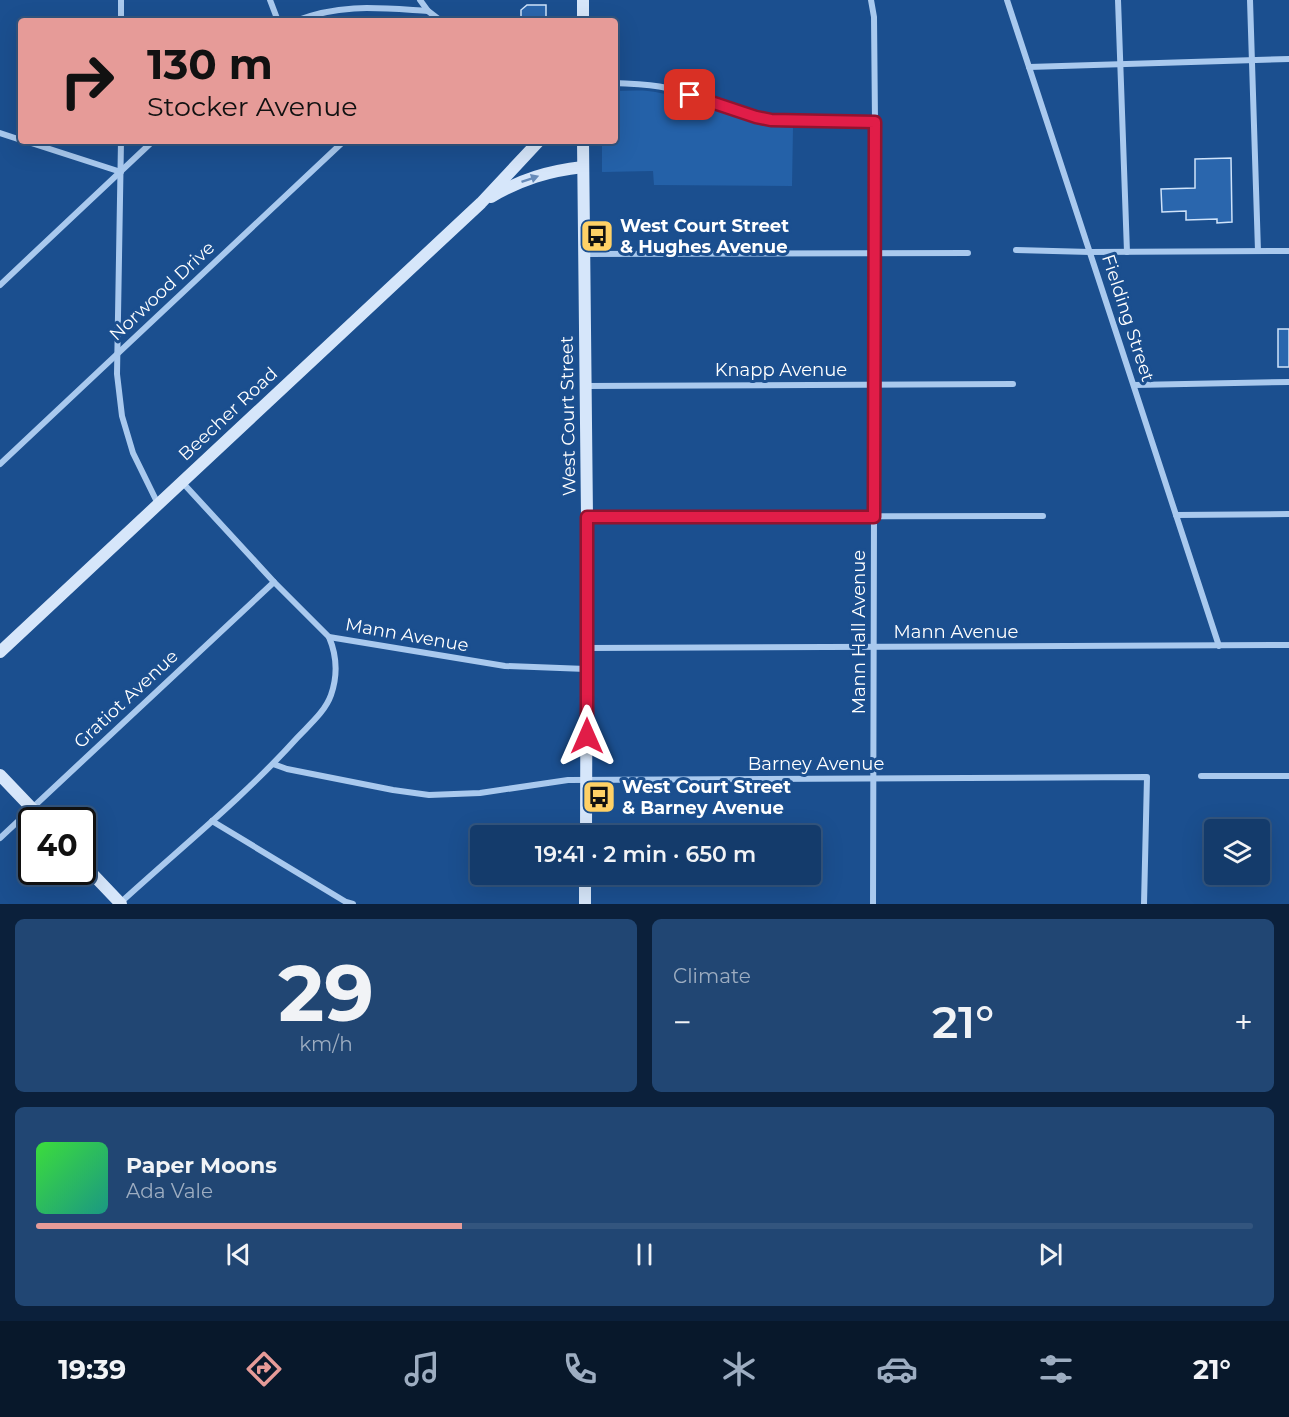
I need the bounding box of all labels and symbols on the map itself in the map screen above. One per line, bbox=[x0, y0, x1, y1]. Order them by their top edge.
pin bbox=[664, 69, 715, 120]
one-way arrow bbox=[521, 173, 539, 183]
place label: West Court Street & Hughes Avenue bbox=[620, 215, 789, 258]
bus stop icon: West Court Street & Hughes Avenue bbox=[579, 218, 615, 254]
street label: Norwood Drive bbox=[105, 237, 219, 345]
street label: Fielding Street bbox=[1097, 252, 1159, 384]
street label: West Court Street bbox=[556, 336, 580, 496]
street label: Knapp Avenue bbox=[715, 359, 847, 381]
street label: Beecher Road bbox=[174, 363, 282, 465]
street label: Mann Hall Avenue bbox=[848, 550, 870, 714]
street label: Mann Avenue bbox=[344, 613, 470, 657]
street label: Mann Avenue bbox=[894, 621, 1019, 643]
street label: Gratiot Avenue bbox=[69, 645, 183, 753]
position arrow bbox=[555, 704, 619, 768]
street label: Barney Avenue bbox=[748, 753, 884, 775]
place label: West Court Street & Barney Avenue bbox=[622, 776, 791, 819]
bus stop icon: West Court Street & Barney Avenue bbox=[581, 779, 617, 815]
speed limit sign: 40 bbox=[18, 807, 96, 885]

